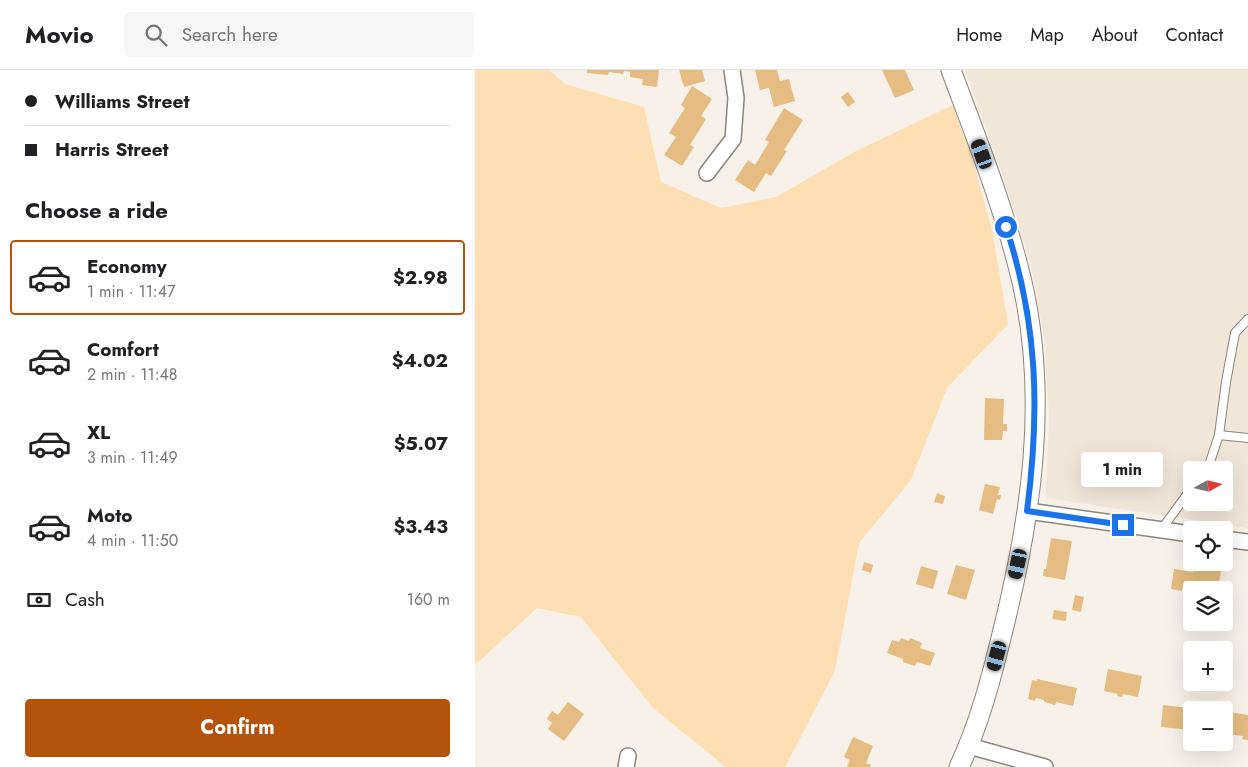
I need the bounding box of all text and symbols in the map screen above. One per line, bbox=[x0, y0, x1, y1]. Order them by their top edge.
search box bbox=[124, 12, 474, 57]
text: Movio bbox=[25, 17, 94, 52]
icon: search bbox=[142, 21, 170, 49]
text: Search here bbox=[182, 21, 278, 48]
text: Home bbox=[956, 22, 1002, 48]
text: Map bbox=[1030, 22, 1064, 48]
text: About bbox=[1092, 22, 1137, 48]
text: Contact bbox=[1165, 22, 1223, 48]
text: Williams Street bbox=[55, 88, 189, 115]
text: Harris Street bbox=[55, 136, 169, 163]
car bbox=[969, 137, 994, 171]
text: Choose a ride bbox=[25, 194, 168, 226]
route start bbox=[995, 216, 1017, 238]
text: Economy bbox=[87, 253, 167, 280]
icon: car bbox=[27, 255, 72, 300]
text: $2.98 bbox=[393, 264, 448, 291]
text: 1 min · 11:47 bbox=[87, 280, 175, 303]
text: Comfort bbox=[87, 336, 159, 363]
icon: car bbox=[27, 338, 72, 383]
text: $4.02 bbox=[392, 347, 448, 374]
text: 2 min · 11:48 bbox=[87, 363, 178, 386]
text: XL bbox=[87, 419, 110, 446]
icon: car bbox=[27, 421, 72, 466]
text: $5.07 bbox=[394, 430, 448, 457]
text: 3 min · 11:49 bbox=[87, 446, 178, 469]
callout: 1 min bbox=[1082, 452, 1164, 488]
text: 1 min bbox=[1102, 458, 1142, 481]
north arrow bbox=[1183, 461, 1233, 511]
map controls bbox=[1183, 461, 1233, 751]
text: Moto bbox=[87, 502, 132, 529]
icon: car bbox=[27, 504, 72, 549]
text: $3.43 bbox=[393, 513, 448, 540]
route end bbox=[1112, 514, 1134, 536]
button: locate bbox=[1183, 521, 1233, 571]
text: 4 min · 11:50 bbox=[87, 529, 178, 552]
car bbox=[1007, 548, 1028, 580]
button: layers bbox=[1183, 581, 1233, 631]
icon: cash bbox=[25, 586, 53, 614]
text: Cash bbox=[65, 586, 105, 613]
text: 160 m bbox=[407, 588, 450, 611]
car bbox=[985, 640, 1008, 672]
button: + bbox=[1183, 641, 1233, 691]
button: Confirm bbox=[25, 699, 450, 757]
button: − bbox=[1183, 701, 1233, 751]

